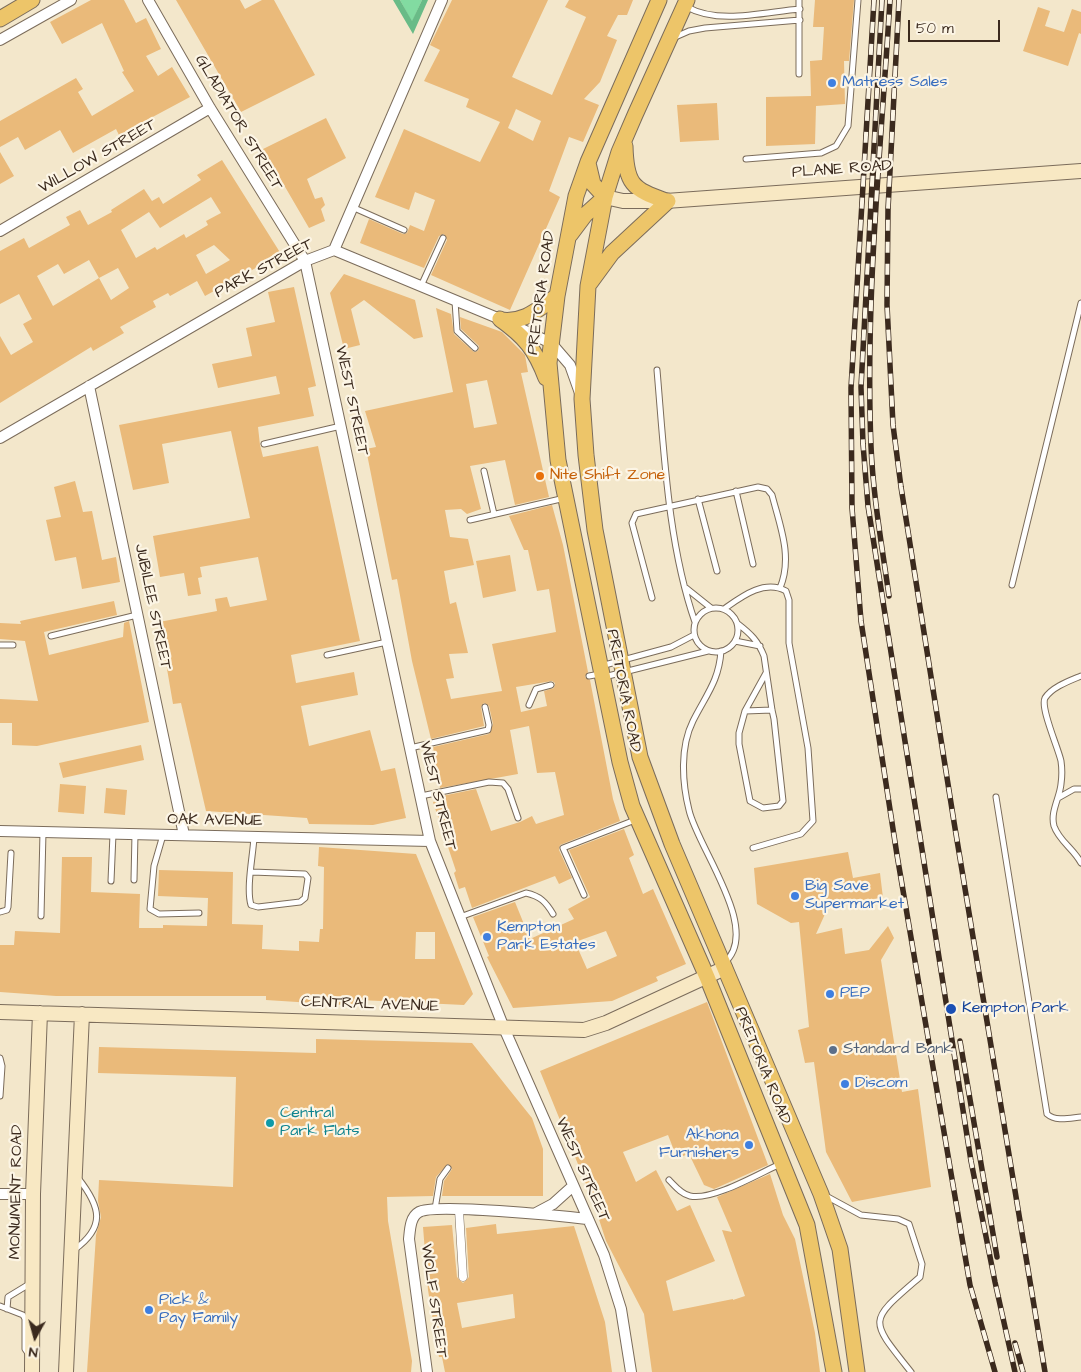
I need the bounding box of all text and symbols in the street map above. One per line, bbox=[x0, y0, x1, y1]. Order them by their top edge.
scale bar bbox=[911, 10, 1004, 42]
text: 50 m bbox=[916, 18, 954, 39]
street label: GLADIATOR STREET bbox=[190, 52, 286, 194]
place label: Matress Sales bbox=[842, 73, 947, 93]
marker: Matress Sales bbox=[826, 77, 838, 89]
street label: WILLOW STREET bbox=[36, 116, 160, 198]
street label: PLANE ROAD bbox=[791, 157, 893, 183]
street label: PRETORIA ROAD bbox=[524, 230, 560, 356]
street label: PARK STREET bbox=[212, 235, 316, 303]
street label: WEST STREET bbox=[330, 344, 372, 458]
place label: Nite Shift Zone bbox=[550, 466, 665, 486]
marker: Nite Shift Zone bbox=[534, 470, 546, 482]
street label: JUBILEE STREET bbox=[129, 542, 175, 672]
street label: PRETORIA ROAD bbox=[602, 628, 644, 754]
street label: WEST STREET bbox=[414, 739, 460, 853]
street label: OAK AVENUE bbox=[167, 811, 263, 831]
place label: Big Save Supermarket bbox=[805, 877, 904, 915]
marker: Big Save Supermarket bbox=[789, 890, 801, 902]
place label: Kempton Park Estates bbox=[497, 918, 596, 956]
marker: Kempton Park Estates bbox=[481, 931, 493, 943]
place label: PEP bbox=[840, 984, 870, 1004]
marker: PEP bbox=[824, 988, 836, 1000]
street label: CENTRAL AVENUE bbox=[301, 993, 439, 1017]
place label: Kempton Park bbox=[962, 999, 1069, 1019]
marker: Kempton Park bbox=[944, 1002, 958, 1016]
street label: PRETORIA ROAD bbox=[730, 1004, 794, 1128]
place label: Standard Bank bbox=[843, 1040, 953, 1060]
marker: Standard Bank bbox=[827, 1044, 839, 1056]
place label: Discom bbox=[855, 1074, 907, 1094]
marker: Discom bbox=[839, 1078, 851, 1090]
place label: Central Park Flats bbox=[280, 1104, 360, 1142]
street label: WEST STREET bbox=[551, 1115, 613, 1225]
marker: Central Park Flats bbox=[264, 1117, 276, 1129]
street label: MONUMENT ROAD bbox=[6, 1124, 28, 1260]
place label: Akhona Furnishers bbox=[659, 1126, 739, 1164]
marker: Akhona Furnishers bbox=[743, 1139, 755, 1151]
street label: WOLF STREET bbox=[415, 1243, 451, 1359]
place label: Pick & Pay Family bbox=[159, 1291, 238, 1329]
marker: Pick & Pay Family bbox=[143, 1304, 155, 1316]
north arrow bbox=[10, 1312, 60, 1362]
text: N bbox=[28, 1341, 39, 1362]

